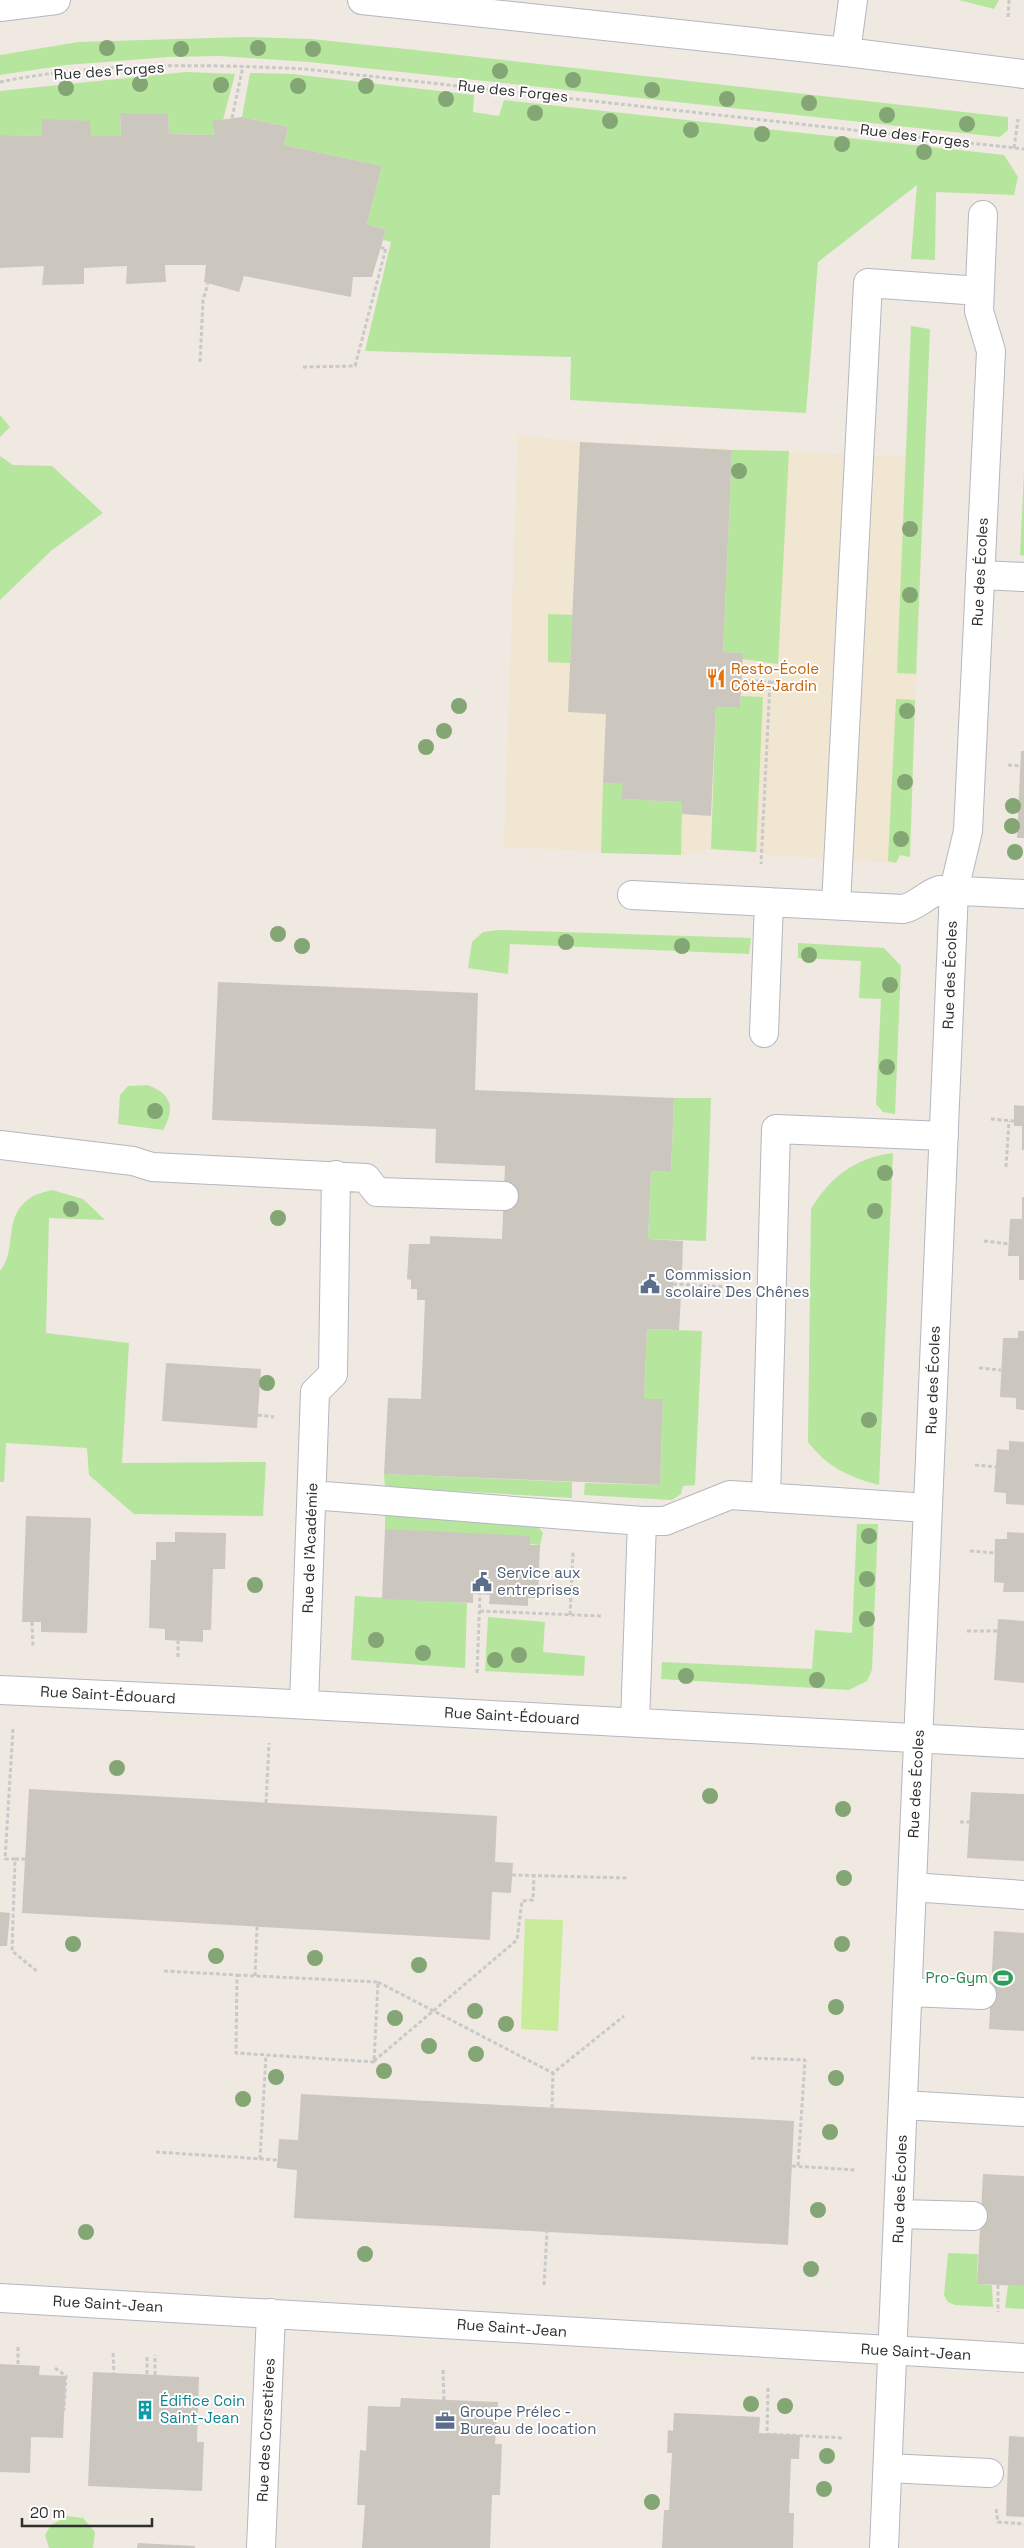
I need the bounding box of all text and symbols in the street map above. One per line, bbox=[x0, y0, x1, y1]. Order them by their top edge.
street label: Rue des Forges bbox=[53, 57, 165, 84]
street label: Rue des Forges bbox=[457, 75, 569, 106]
street label: Rue des Forges bbox=[859, 119, 971, 152]
street label: Rue des Écoles bbox=[967, 517, 992, 627]
place label: Resto-École Côté-Jardin bbox=[731, 659, 819, 695]
restaurant icon: Resto-École Côté-Jardin bbox=[705, 667, 727, 689]
street label: Rue des Écoles bbox=[938, 920, 961, 1030]
place label: Commission scolaire Des Chênes bbox=[665, 1265, 810, 1301]
public building icon: Commission scolaire Des Chênes bbox=[639, 1273, 661, 1295]
street label: Rue des Écoles bbox=[921, 1325, 944, 1435]
street label: Rue de l'Académie bbox=[298, 1482, 321, 1614]
place label: Service aux entreprises bbox=[497, 1563, 581, 1599]
public building icon: Service aux entreprises bbox=[471, 1571, 493, 1593]
street label: Rue Saint-Édouard bbox=[40, 1681, 176, 1708]
street label: Rue Saint-Édouard bbox=[444, 1702, 580, 1729]
street label: Rue des Écoles bbox=[903, 1729, 928, 1839]
sports icon: Pro-Gym bbox=[992, 1967, 1014, 1989]
place label: Pro-Gym bbox=[926, 1968, 988, 1987]
street label: Rue des Écoles bbox=[888, 2134, 911, 2244]
street label: Rue Saint-Jean bbox=[52, 2291, 164, 2316]
street label: Rue Saint-Jean bbox=[456, 2314, 568, 2341]
street label: Rue Saint-Jean bbox=[860, 2339, 972, 2364]
street label: Rue des Corsetières bbox=[252, 2357, 279, 2502]
place label: Édifice Coin Saint-Jean bbox=[160, 2391, 245, 2427]
building icon: Édifice Coin Saint-Jean bbox=[134, 2399, 156, 2421]
place label: Groupe Prélec - Bureau de location bbox=[460, 2402, 596, 2438]
office icon: Groupe Prélec - Bureau de location bbox=[434, 2410, 456, 2432]
scale bar bbox=[22, 2496, 152, 2528]
text: 20 m bbox=[30, 2503, 65, 2522]

